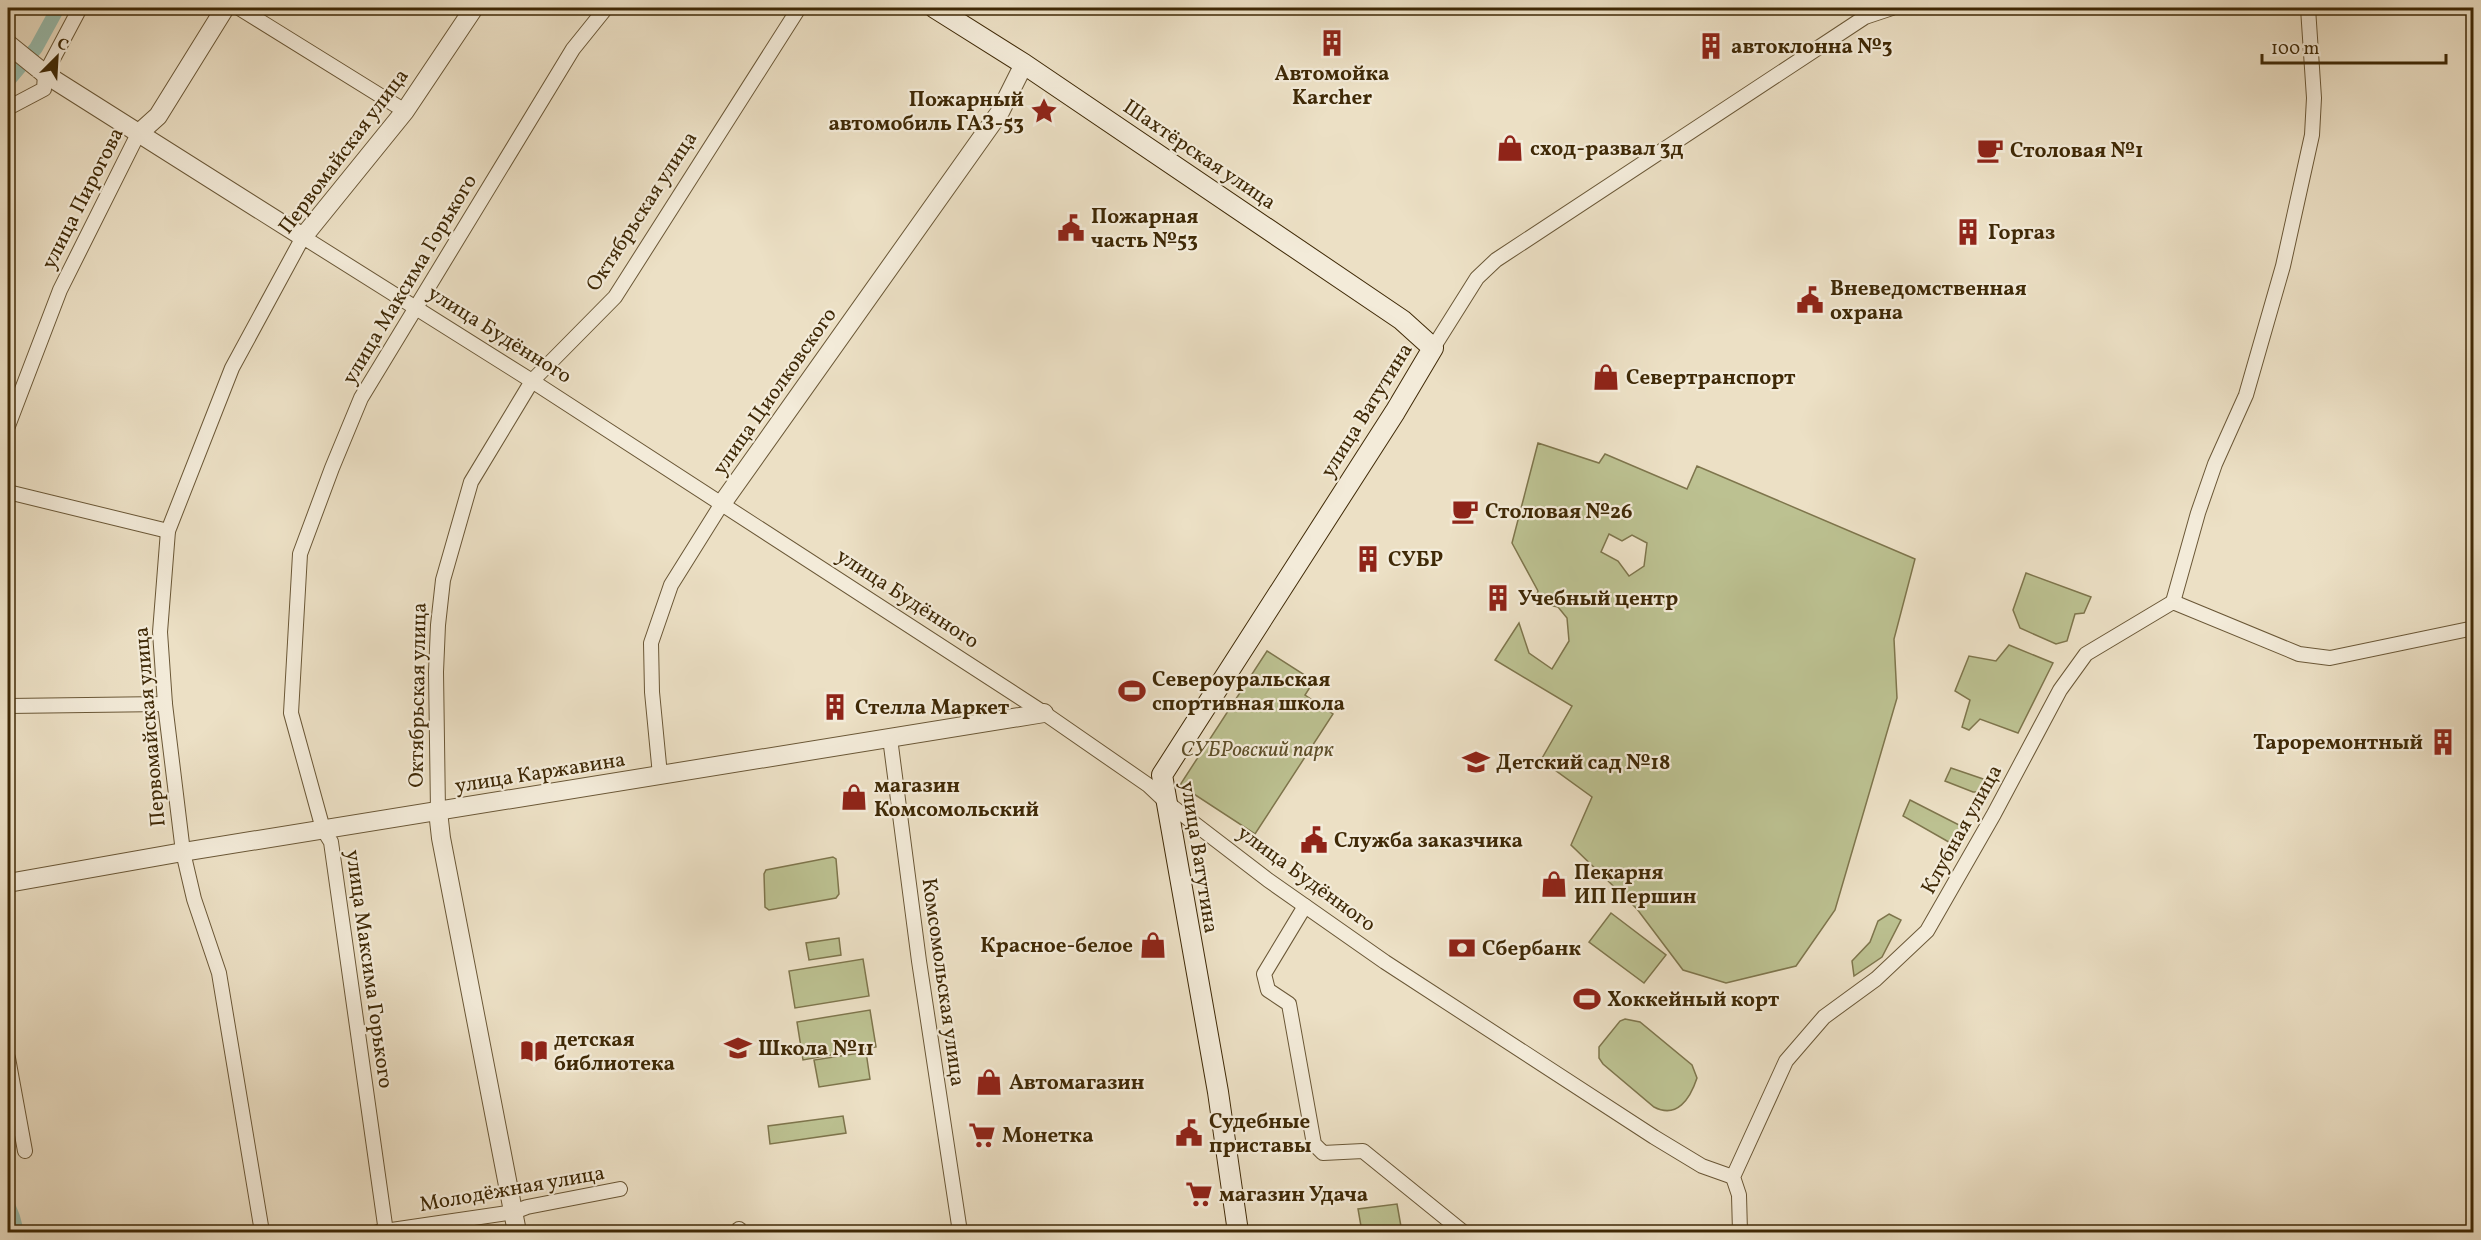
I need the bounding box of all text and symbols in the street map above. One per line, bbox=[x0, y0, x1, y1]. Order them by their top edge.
north arrow bbox=[27, 27, 87, 87]
scale bar bbox=[2262, 27, 2446, 65]
building icon: Автомойка Karcher bbox=[1317, 28, 1347, 58]
building icon: автоклонна №3 bbox=[1696, 31, 1726, 61]
text: С bbox=[53, 33, 71, 57]
place label: автоклонна №3 bbox=[1731, 33, 1892, 62]
text: 100 m bbox=[2271, 37, 2320, 62]
place label: Автомойка Karcher bbox=[1275, 60, 1389, 113]
street label: Первомайская улица bbox=[272, 63, 416, 241]
place label: Пожарный автомобиль ГАЗ-53 bbox=[828, 86, 1024, 139]
street label: Шахтёрская улица bbox=[1117, 93, 1281, 217]
place icon: Пожарный автомобиль ГАЗ-53 bbox=[1029, 96, 1059, 126]
street label: улица Пирогова bbox=[35, 123, 132, 275]
street label: Октябрьская улица bbox=[580, 126, 705, 297]
shop icon: сход-развал 3д bbox=[1495, 133, 1525, 163]
place label: сход-развал 3д bbox=[1530, 135, 1684, 164]
cafe icon: Столовая №1 bbox=[1975, 135, 2005, 165]
place label: Столовая №1 bbox=[2010, 137, 2143, 166]
street label: улица Максима Горького bbox=[336, 169, 485, 390]
place label: Пожарная часть №53 bbox=[1091, 203, 1199, 256]
public building icon: Пожарная часть №53 bbox=[1056, 213, 1086, 243]
building icon: Горгаз bbox=[1953, 217, 1983, 247]
place label: Горгаз bbox=[1988, 219, 2055, 248]
place label: Вневедомственная охрана bbox=[1830, 275, 2027, 328]
street label: улица Будённого bbox=[422, 279, 577, 391]
public building icon: Вневедомственная охрана bbox=[1795, 285, 1825, 315]
street label: улица Циолковского bbox=[706, 302, 844, 482]
street label: улица Ватутина bbox=[1314, 338, 1420, 484]
shop icon: Севертранспорт bbox=[1591, 362, 1621, 392]
place label: Севертранспорт bbox=[1626, 364, 1796, 393]
cafe icon: Столовая №26 bbox=[1450, 496, 1480, 526]
place label: Столовая №26 bbox=[1485, 498, 1632, 527]
street label: улица Будённого bbox=[830, 542, 984, 656]
building icon: СУБР bbox=[1353, 544, 1383, 574]
place label: СУБР bbox=[1388, 546, 1443, 575]
building icon: Учебный центр bbox=[1483, 583, 1513, 613]
place label: Учебный центр bbox=[1518, 585, 1678, 614]
street label: Октябрьская улица bbox=[402, 602, 435, 788]
street label: Первомайская улица bbox=[127, 626, 174, 828]
place label: Североуральская спортивная школа bbox=[1152, 666, 1345, 719]
sports icon: Североуральская спортивная школа bbox=[1117, 676, 1147, 706]
building icon: Стелла Маркет bbox=[820, 692, 850, 722]
place label: Стелла Маркет bbox=[855, 694, 1010, 723]
building icon: Тароремонтный bbox=[2428, 727, 2458, 757]
place label: Тароремонтный bbox=[2253, 729, 2423, 758]
park label: СУБРовский парк bbox=[1181, 736, 1334, 765]
street label: улица Каржавина bbox=[453, 746, 628, 801]
school or university icon: Детский сад №18 bbox=[1461, 747, 1491, 777]
place label: Детский сад №18 bbox=[1496, 749, 1670, 778]
street label: Клубная улица bbox=[1915, 760, 2010, 900]
place label: магазин Комсомольский bbox=[874, 772, 1039, 825]
street label: улица Ватутина bbox=[1172, 779, 1225, 935]
shop icon: магазин Комсомольский bbox=[839, 782, 869, 812]
street label: улица Будённого bbox=[1231, 819, 1381, 939]
public building icon: Служба заказчика bbox=[1299, 825, 1329, 855]
place label: Служба заказчика bbox=[1334, 827, 1523, 856]
street label: улица Максима Горького bbox=[337, 848, 400, 1090]
place label: Пекарня ИП Першин bbox=[1574, 859, 1697, 912]
shop icon: Пекарня ИП Першин bbox=[1539, 869, 1569, 899]
street label: Комсомольская улица bbox=[914, 876, 971, 1088]
shop icon: Красное-белое bbox=[1138, 930, 1168, 960]
place label: Красное-белое bbox=[980, 932, 1133, 961]
bank icon: Сбербанк bbox=[1447, 933, 1477, 963]
place label: Сбербанк bbox=[1482, 935, 1581, 964]
sports icon: Хоккейный корт bbox=[1572, 984, 1602, 1014]
place label: Хоккейный корт bbox=[1607, 986, 1780, 1015]
place label: детская библиотека bbox=[554, 1026, 675, 1079]
school or university icon: Школа №11 bbox=[723, 1033, 753, 1063]
place label: Школа №11 bbox=[758, 1035, 874, 1064]
library icon: детская библиотека bbox=[519, 1036, 549, 1066]
shop icon: Автомагазин bbox=[974, 1067, 1004, 1097]
place label: Автомагазин bbox=[1009, 1069, 1145, 1098]
place label: Судебные приставы bbox=[1209, 1108, 1311, 1161]
public building icon: Судебные приставы bbox=[1174, 1118, 1204, 1148]
supermarket icon: Монетка bbox=[967, 1120, 997, 1150]
place label: Монетка bbox=[1002, 1122, 1094, 1151]
street label: Молодёжная улица bbox=[417, 1159, 607, 1220]
supermarket icon: магазин Удача bbox=[1184, 1179, 1214, 1209]
place label: магазин Удача bbox=[1219, 1181, 1368, 1210]

